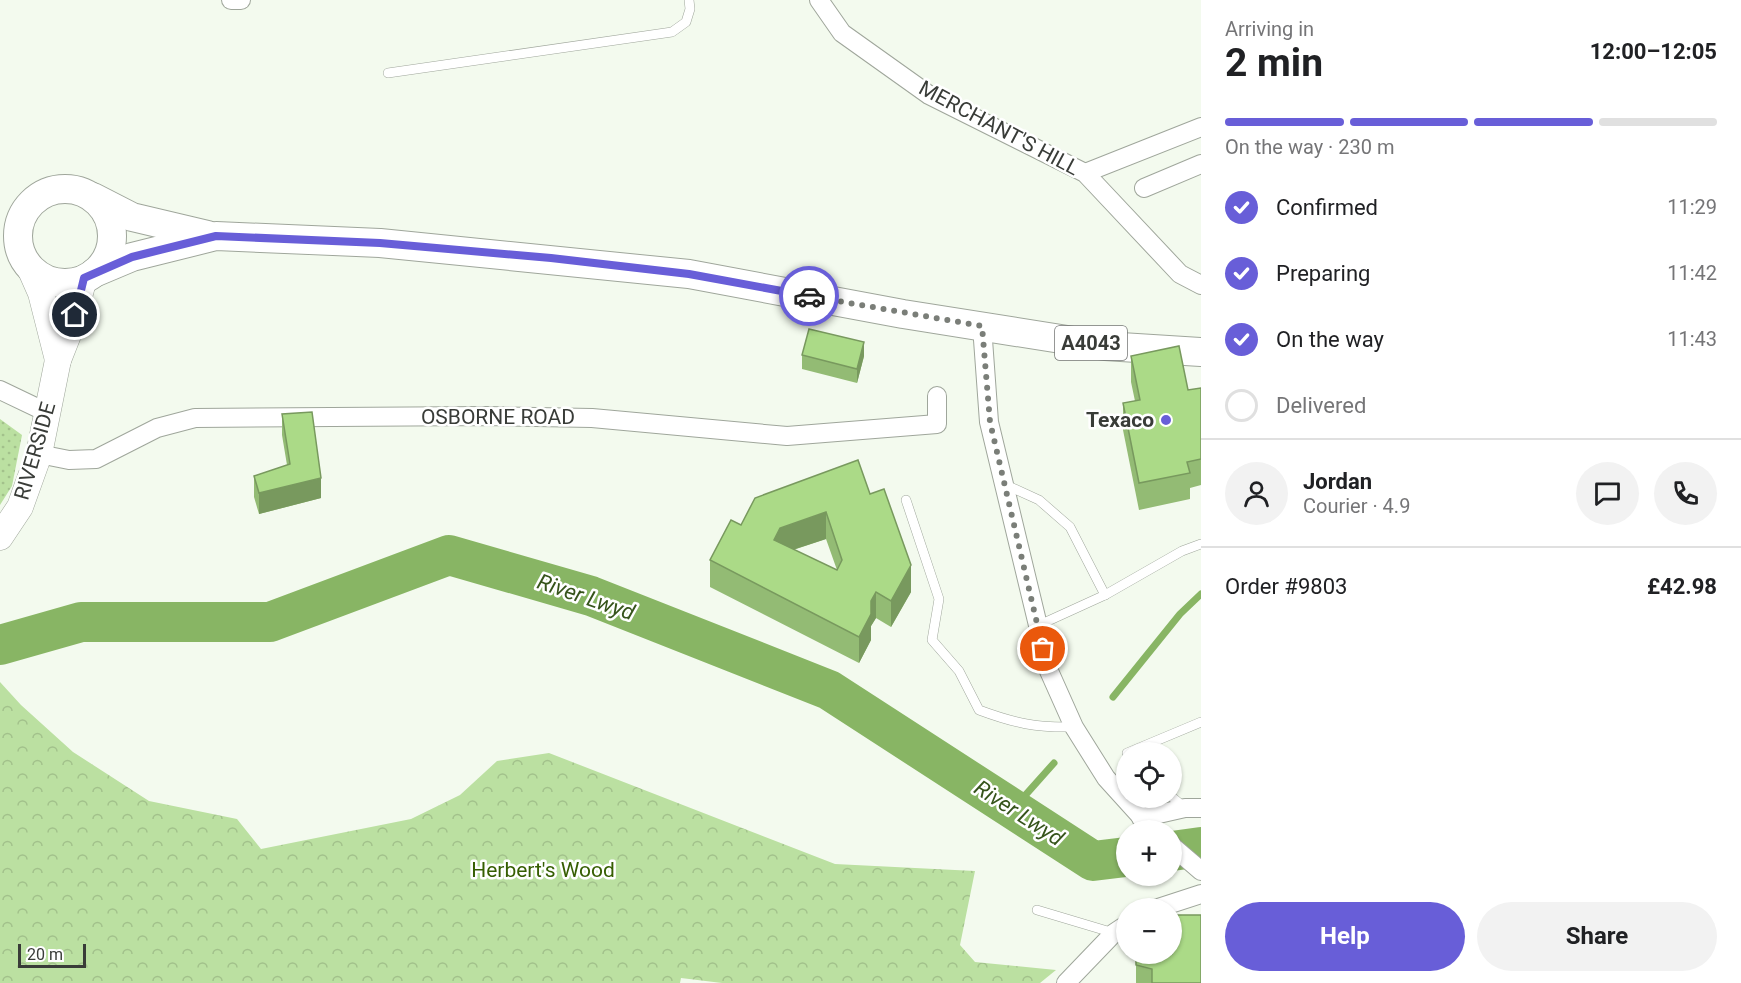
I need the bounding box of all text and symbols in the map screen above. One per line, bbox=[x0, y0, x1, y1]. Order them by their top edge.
text: Arriving in bbox=[1225, 17, 1314, 41]
text: 12:00–12:05 bbox=[1590, 39, 1717, 64]
text: 2 min bbox=[1225, 40, 1323, 86]
street label: MERCHANT'S HILL bbox=[915, 76, 1083, 180]
text: On the way · 230 m bbox=[1225, 135, 1394, 159]
icon: check bbox=[1225, 191, 1258, 224]
text: Confirmed bbox=[1276, 195, 1378, 220]
text: 11:29 bbox=[1667, 195, 1717, 219]
icon: check bbox=[1225, 257, 1258, 290]
text: Preparing bbox=[1276, 261, 1370, 286]
text: 11:42 bbox=[1667, 261, 1717, 285]
courier bbox=[779, 266, 839, 326]
icon: car bbox=[793, 280, 826, 313]
pin bbox=[49, 289, 100, 340]
icon: home bbox=[58, 298, 91, 331]
icon: check bbox=[1225, 323, 1258, 356]
road number: A4043 bbox=[1055, 326, 1127, 360]
text: On the way bbox=[1276, 327, 1384, 352]
text: 11:43 bbox=[1667, 327, 1717, 351]
text: Delivered bbox=[1276, 393, 1366, 418]
street label: RIVERSIDE bbox=[10, 399, 60, 503]
street label: OSBORNE ROAD bbox=[421, 405, 575, 429]
place label: Texaco bbox=[1086, 408, 1154, 432]
marker: Texaco bbox=[1159, 413, 1173, 427]
button: person bbox=[1225, 462, 1288, 525]
button: chat bbox=[1576, 462, 1639, 525]
button: phone bbox=[1654, 462, 1717, 525]
text: Jordan bbox=[1303, 469, 1372, 494]
text: Courier · 4.9 bbox=[1303, 494, 1410, 518]
water label: River Lwyd bbox=[534, 569, 639, 626]
text: Order #9803 bbox=[1225, 574, 1347, 599]
text: £42.98 bbox=[1647, 574, 1717, 599]
pin bbox=[1017, 623, 1068, 674]
icon: bag bbox=[1026, 632, 1059, 665]
map controls bbox=[1116, 742, 1182, 964]
button: locate bbox=[1116, 742, 1182, 808]
water label: River Lwyd bbox=[970, 775, 1069, 852]
button: + bbox=[1116, 820, 1182, 886]
park label: Herbert's Wood bbox=[471, 858, 615, 882]
button: − bbox=[1116, 898, 1182, 964]
button: Help bbox=[1225, 902, 1465, 971]
button: Share bbox=[1477, 902, 1717, 971]
scale bar bbox=[18, 941, 86, 968]
text: 20 m bbox=[27, 945, 63, 964]

